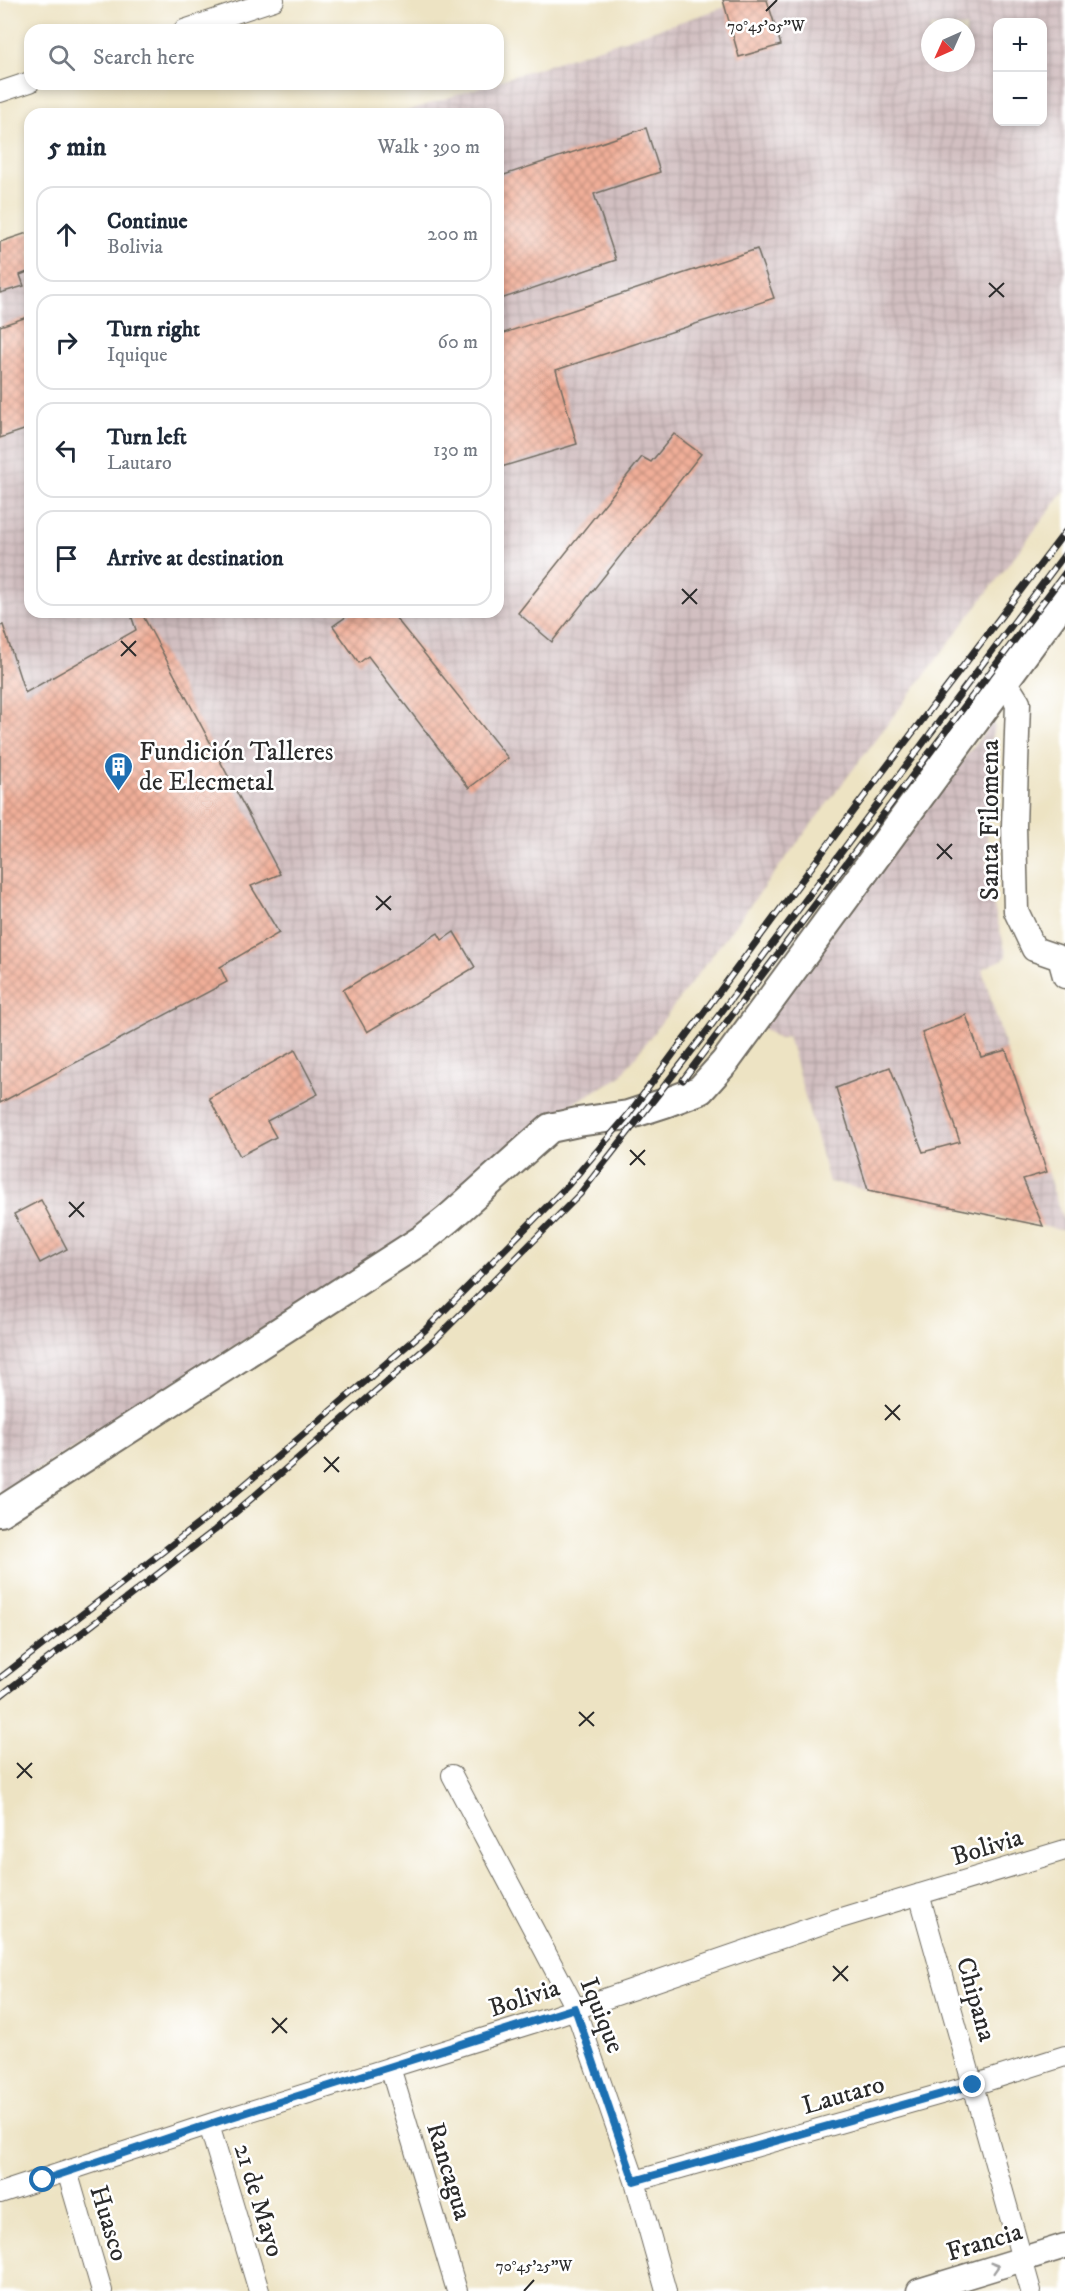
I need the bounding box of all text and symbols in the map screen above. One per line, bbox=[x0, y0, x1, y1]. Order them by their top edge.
text: 70°45'05"W bbox=[727, 17, 805, 36]
north arrow bbox=[921, 18, 975, 72]
map controls bbox=[993, 18, 1047, 126]
button: + bbox=[993, 18, 1047, 72]
search box bbox=[24, 24, 504, 90]
icon: search bbox=[45, 41, 78, 74]
text: Search here bbox=[93, 44, 195, 71]
button: − bbox=[993, 72, 1047, 126]
text: 5 min bbox=[48, 131, 106, 164]
text: Walk · 390 m bbox=[378, 135, 480, 160]
text: Continue bbox=[107, 208, 188, 235]
icon: ahead bbox=[50, 218, 83, 251]
text: 200 m bbox=[427, 222, 478, 247]
text: Bolivia bbox=[107, 235, 163, 260]
text: Turn right bbox=[107, 316, 200, 343]
icon: right bbox=[50, 326, 83, 359]
text: 60 m bbox=[438, 330, 478, 355]
text: Iquique bbox=[107, 343, 168, 368]
text: Turn left bbox=[107, 424, 187, 451]
icon: left bbox=[50, 434, 83, 467]
text: 130 m bbox=[433, 438, 478, 463]
text: Lautaro bbox=[107, 451, 172, 476]
icon: arrive bbox=[50, 542, 83, 575]
text: Arrive at destination bbox=[107, 545, 284, 572]
place label: Fundición Talleres de Elecmetal bbox=[139, 736, 334, 799]
street label: Santa Filomena bbox=[974, 740, 1007, 900]
building icon: Fundición Talleres de Elecmetal bbox=[102, 750, 134, 792]
street label: Bolivia bbox=[948, 1821, 1027, 1874]
street label: Chipana bbox=[948, 1953, 1003, 2045]
street label: Bolivia bbox=[485, 1971, 564, 2025]
street label: Iquique bbox=[572, 1973, 632, 2058]
street label: Lautaro bbox=[798, 2068, 888, 2123]
route end bbox=[959, 2071, 985, 2097]
street label: Rancagua bbox=[418, 2119, 479, 2224]
street label: 21 de Mayo bbox=[226, 2140, 291, 2261]
route start bbox=[29, 2166, 55, 2192]
street label: Huasco bbox=[81, 2182, 136, 2265]
street label: Francia bbox=[942, 2215, 1026, 2270]
text: 70°45'25"W bbox=[496, 2257, 573, 2276]
one-way arrow bbox=[989, 2262, 1000, 2274]

